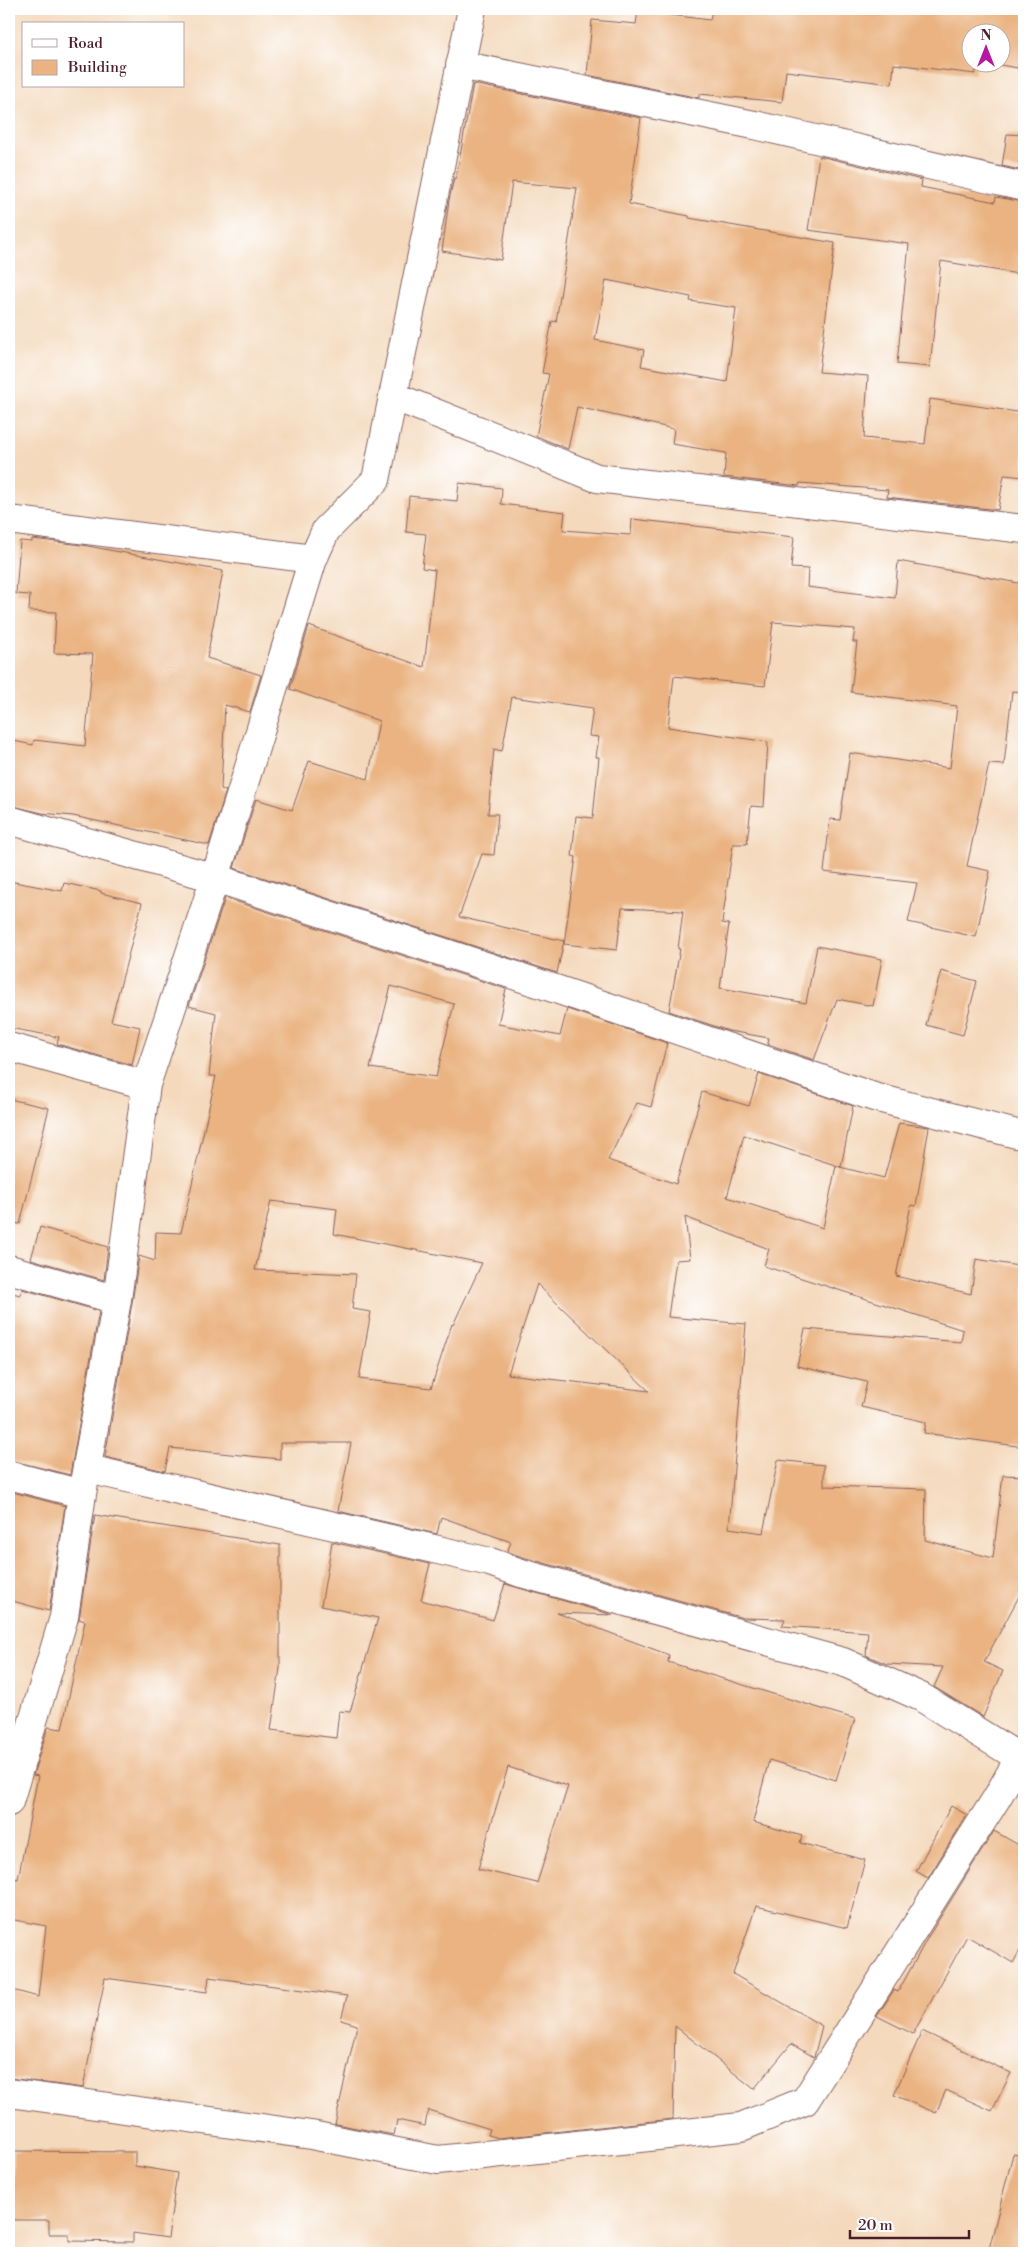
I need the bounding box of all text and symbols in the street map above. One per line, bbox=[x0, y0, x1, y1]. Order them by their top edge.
legend bbox=[22, 22, 185, 88]
north arrow bbox=[960, 22, 1010, 72]
text: N bbox=[980, 27, 992, 45]
text: Road bbox=[68, 34, 103, 53]
text: Building bbox=[67, 58, 127, 77]
scale bar bbox=[850, 2207, 969, 2239]
text: 20 m bbox=[858, 2216, 893, 2235]

